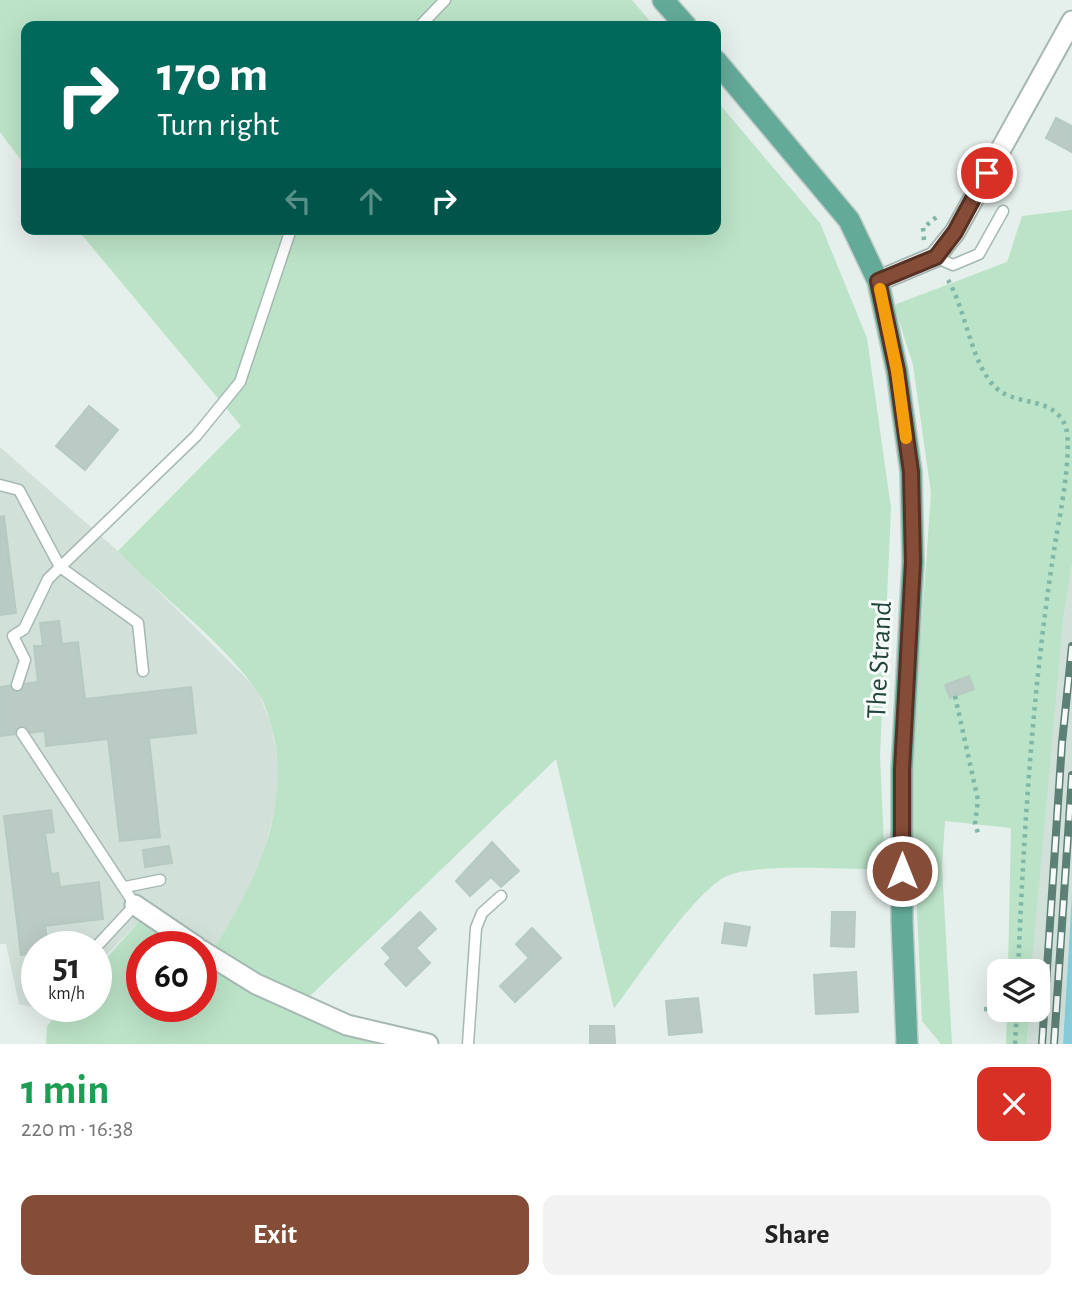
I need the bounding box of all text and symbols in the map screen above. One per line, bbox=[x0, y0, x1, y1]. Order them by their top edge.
icon: right bbox=[42, 49, 133, 140]
text: 170 m bbox=[157, 51, 268, 100]
text: Turn right bbox=[157, 109, 279, 141]
pin bbox=[957, 143, 1017, 203]
icon: arrive bbox=[968, 154, 1006, 192]
icon: left bbox=[279, 182, 317, 220]
icon: ahead bbox=[352, 182, 390, 220]
icon: right bbox=[425, 182, 463, 220]
street label: The Strand bbox=[863, 600, 897, 720]
position arrow bbox=[865, 834, 939, 908]
speed limit sign: 60 bbox=[126, 931, 217, 1022]
text: 51 bbox=[53, 950, 80, 985]
map controls bbox=[987, 959, 1050, 1022]
button: layers bbox=[987, 959, 1050, 1022]
text: km/h bbox=[48, 985, 85, 1003]
button: close bbox=[977, 1067, 1051, 1141]
text: 1 min bbox=[21, 1069, 110, 1111]
text: 220 m · 16:38 bbox=[21, 1118, 134, 1141]
button: Exit bbox=[21, 1195, 529, 1275]
button: Share bbox=[543, 1195, 1051, 1275]

